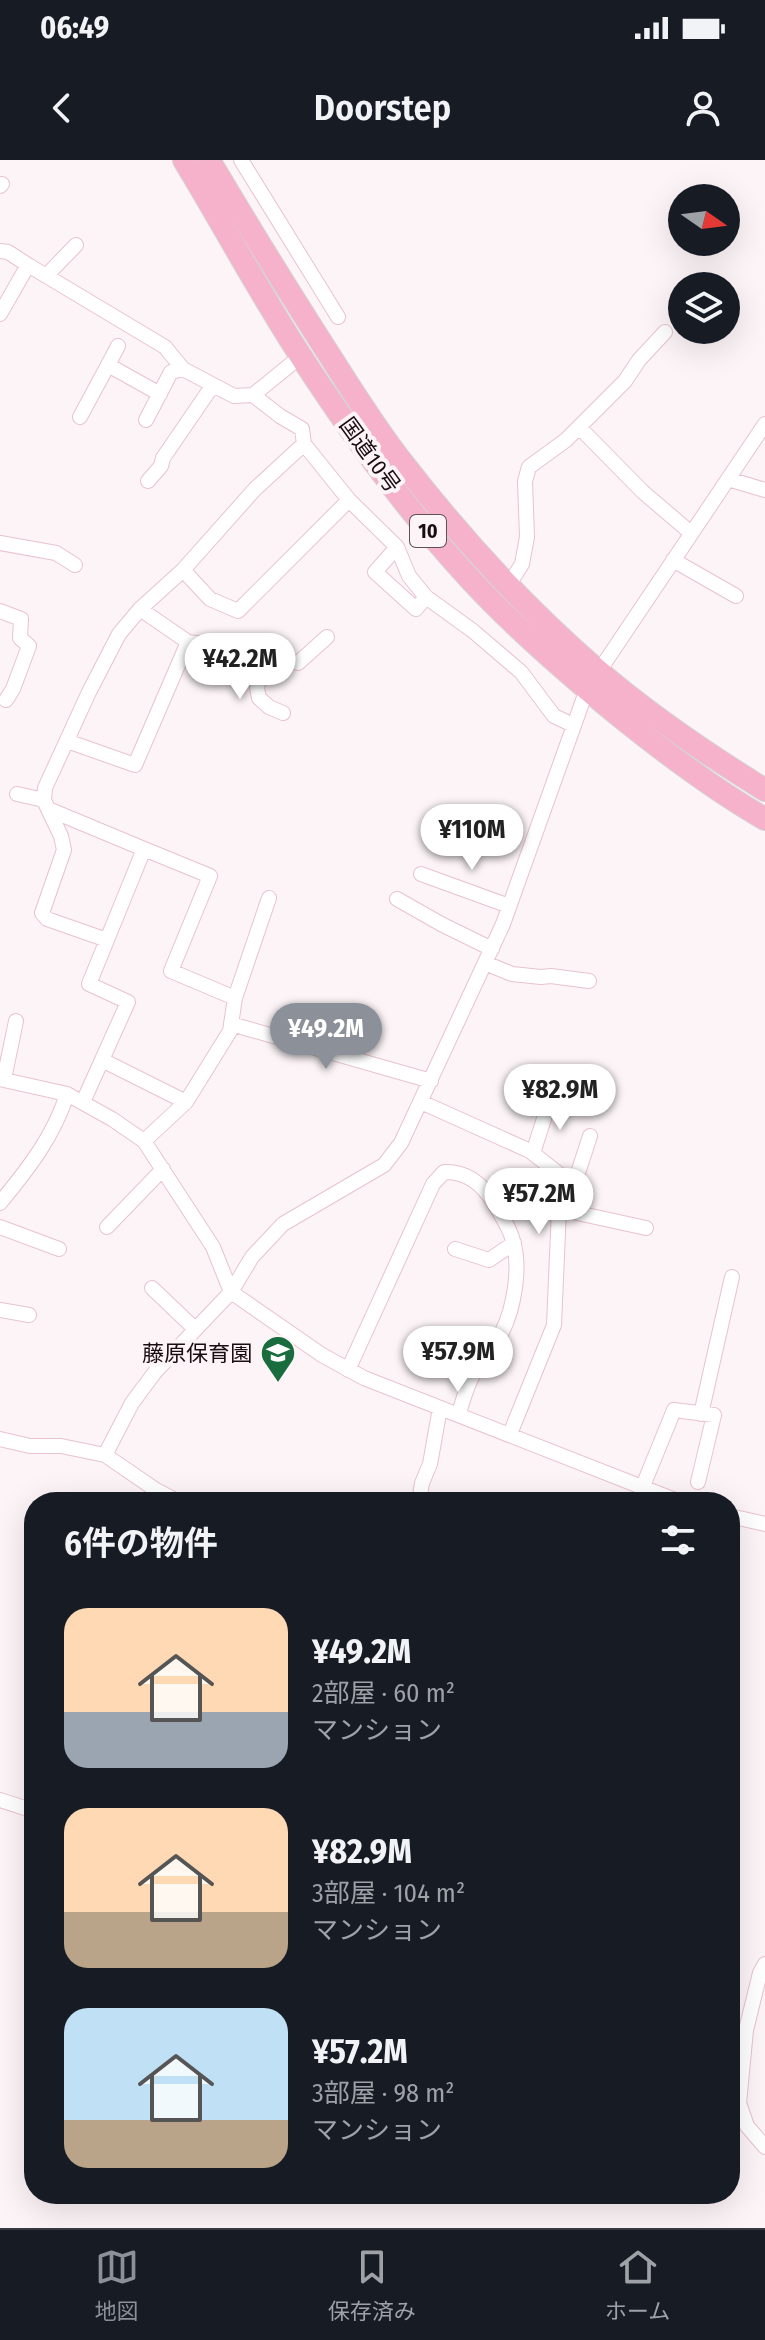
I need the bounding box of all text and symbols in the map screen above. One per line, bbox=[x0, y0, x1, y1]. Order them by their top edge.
text: 06:49 bbox=[40, 10, 109, 46]
icon: back bbox=[40, 86, 84, 130]
text: Doorstep bbox=[314, 86, 451, 130]
icon: person bbox=[681, 86, 725, 130]
north arrow bbox=[668, 184, 740, 256]
map controls bbox=[668, 184, 740, 344]
button: layers bbox=[668, 272, 740, 344]
street label: 国道10号 bbox=[334, 412, 406, 498]
road number: 10 bbox=[410, 515, 446, 547]
pin: ¥42.2M bbox=[175, 633, 305, 701]
text: ¥42.2M bbox=[203, 643, 277, 674]
pin: ¥110M bbox=[416, 804, 528, 872]
text: ¥110M bbox=[438, 814, 506, 845]
pin: ¥49.2M bbox=[261, 1003, 391, 1071]
text: ¥49.2M bbox=[288, 1013, 364, 1044]
pin: ¥82.9M bbox=[495, 1064, 625, 1132]
text: ¥82.9M bbox=[522, 1074, 598, 1105]
pin: ¥57.2M bbox=[474, 1168, 604, 1236]
text: ¥57.2M bbox=[502, 1178, 576, 1209]
pin: ¥57.9M bbox=[393, 1326, 523, 1394]
school or university icon: 藤原保育園 bbox=[259, 1334, 297, 1384]
text: ¥57.9M bbox=[421, 1336, 495, 1367]
place label: 藤原保育園 bbox=[142, 1340, 252, 1367]
icon: filters bbox=[656, 1518, 700, 1562]
text: 6件の物件 bbox=[64, 1523, 218, 1564]
text: ¥49.2M bbox=[312, 1631, 411, 1672]
icon: home bbox=[128, 1640, 224, 1736]
text: 2部屋 · 60 m² bbox=[312, 1678, 455, 1709]
text: マンション bbox=[312, 1715, 442, 1746]
text: ¥82.9M bbox=[312, 1831, 412, 1872]
icon: home bbox=[128, 1840, 224, 1936]
text: 3部屋 · 104 m² bbox=[312, 1878, 465, 1909]
text: マンション bbox=[312, 1915, 442, 1946]
text: ¥57.2M bbox=[312, 2031, 408, 2072]
icon: home bbox=[128, 2040, 224, 2136]
text: 3部屋 · 98 m² bbox=[312, 2078, 454, 2109]
text: マンション bbox=[312, 2115, 442, 2146]
tab: 地図 bbox=[95, 2245, 139, 2325]
tab: 保存済み bbox=[328, 2245, 416, 2325]
tab: ホーム bbox=[605, 2245, 670, 2325]

